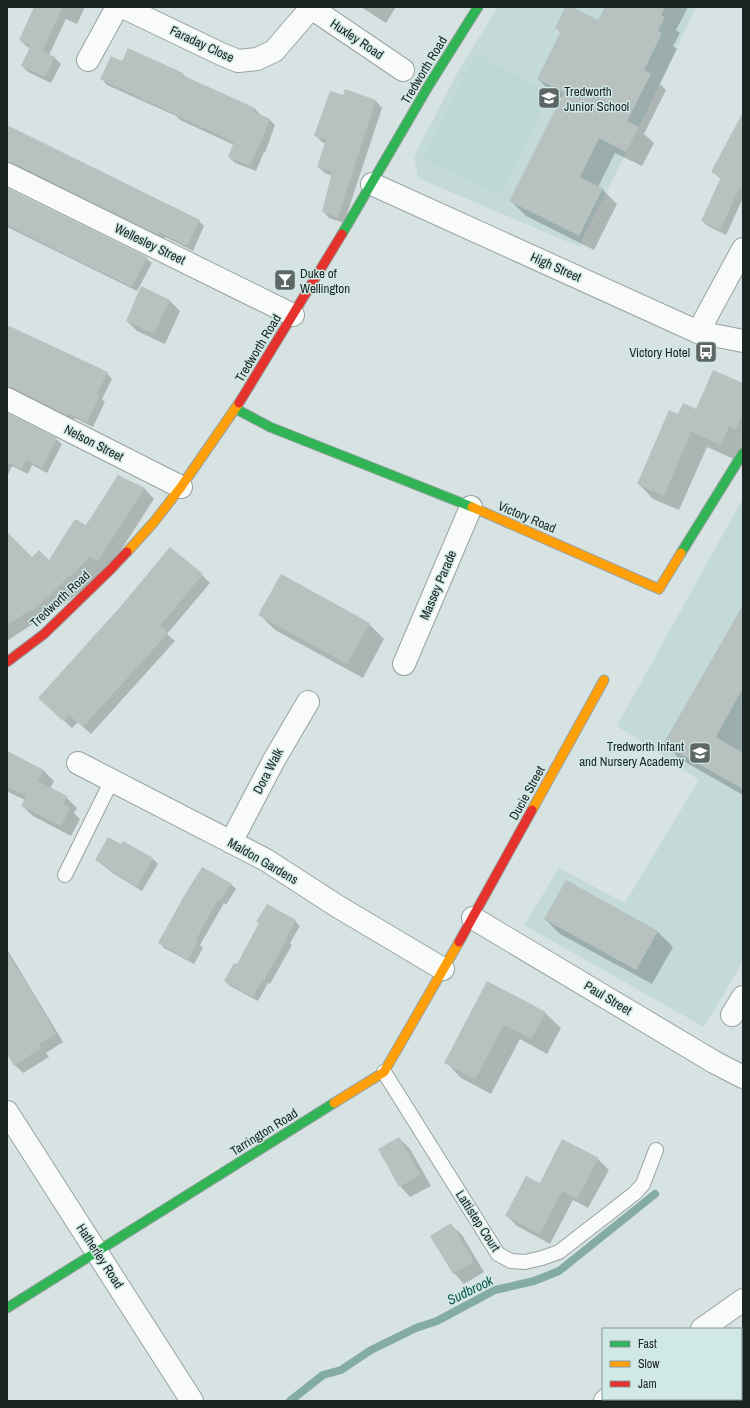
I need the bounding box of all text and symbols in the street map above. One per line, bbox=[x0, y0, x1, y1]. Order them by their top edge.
street label: Huxley Road bbox=[327, 15, 387, 63]
street label: Faraday Close bbox=[167, 22, 237, 66]
street label: Tredworth Road bbox=[397, 33, 451, 107]
place label: Tredworth Junior School bbox=[564, 83, 629, 115]
school or university icon: Tredworth Junior School bbox=[536, 85, 562, 111]
street label: Wellesley Street bbox=[112, 220, 188, 268]
street label: High Street bbox=[528, 248, 584, 286]
place label: Duke of Wellington bbox=[300, 265, 350, 297]
bar icon: Duke of Wellington bbox=[272, 267, 298, 293]
street label: Tredworth Road bbox=[231, 311, 285, 385]
bus stop icon: Victory Hotel bbox=[693, 339, 719, 365]
place label: Victory Hotel bbox=[629, 344, 690, 361]
street label: Nelson Street bbox=[61, 421, 127, 465]
street label: Victory Road bbox=[495, 497, 559, 537]
street label: Massey Parade bbox=[416, 548, 460, 622]
street label: Tredworth Road bbox=[26, 567, 94, 631]
place label: Tredworth Infant and Nursery Academy bbox=[579, 738, 685, 770]
school or university icon: Tredworth Infant and Nursery Academy bbox=[687, 740, 713, 766]
street label: Dora Walk bbox=[249, 745, 287, 797]
street label: Ducie Street bbox=[505, 763, 549, 823]
street label: Maldon Gardens bbox=[225, 834, 301, 888]
street label: Paul Street bbox=[581, 977, 635, 1019]
street label: Tarrington Road bbox=[227, 1104, 301, 1160]
street label: Lattistep Court bbox=[452, 1187, 504, 1255]
street label: Hatherley Road bbox=[73, 1220, 127, 1292]
water label: Sudbrook bbox=[444, 1271, 497, 1309]
legend bbox=[602, 1328, 742, 1400]
text: Fast bbox=[638, 1336, 657, 1352]
text: Slow bbox=[638, 1356, 660, 1372]
text: Jam bbox=[638, 1376, 657, 1392]

